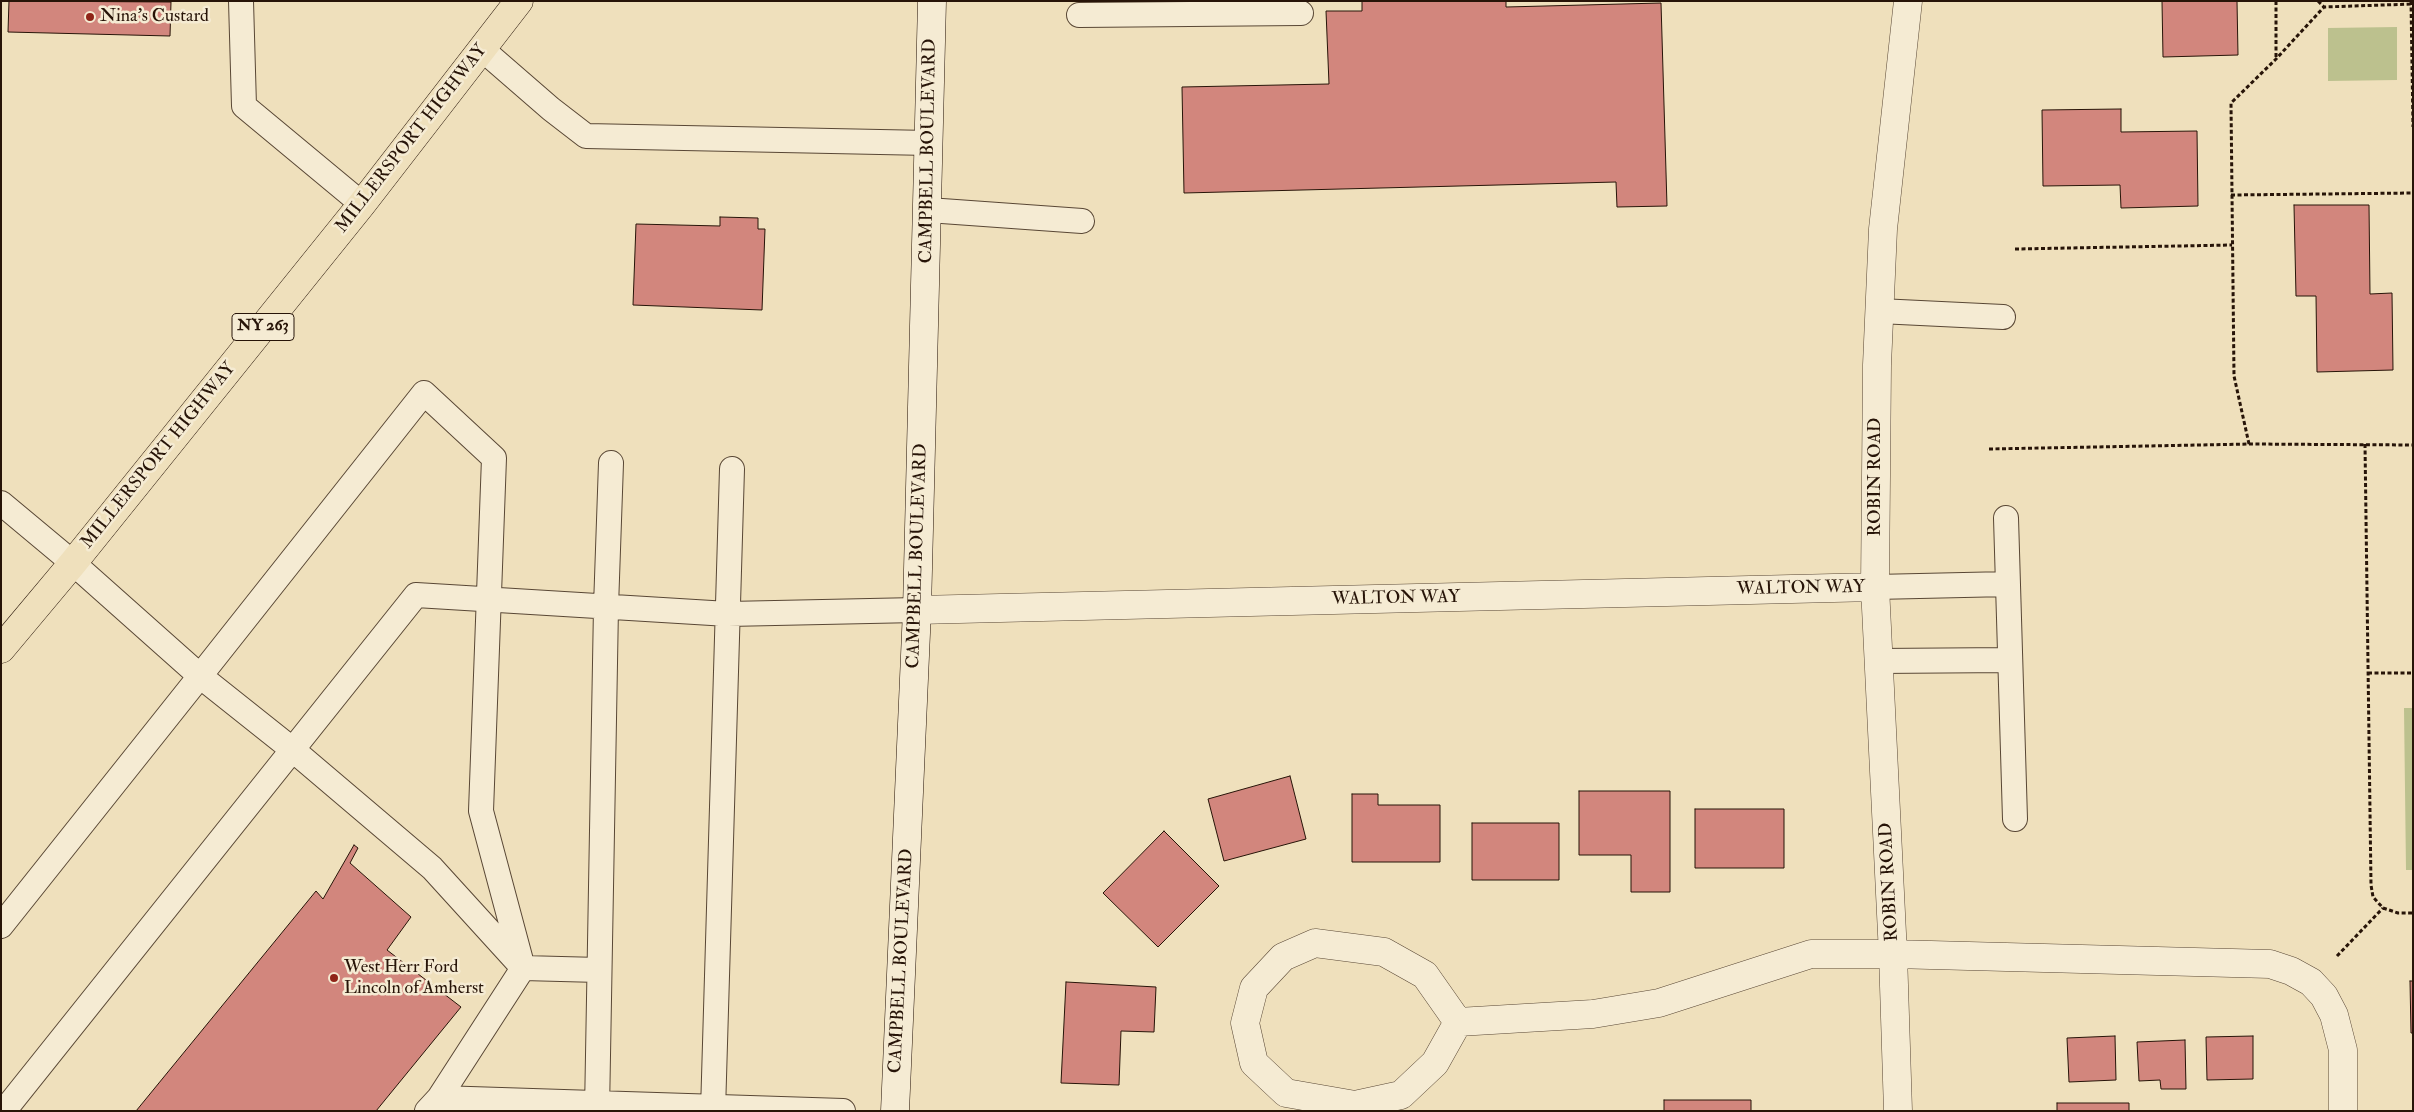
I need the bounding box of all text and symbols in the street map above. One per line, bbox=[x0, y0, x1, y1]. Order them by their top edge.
place label: Nina's Custard bbox=[100, 6, 209, 28]
marker: Nina's Custard bbox=[84, 11, 96, 23]
street label: CAMPBELL BOULEVARD bbox=[916, 38, 942, 264]
street label: MILLERSPORT HIGHWAY bbox=[332, 40, 492, 238]
road number: NY 263 bbox=[232, 314, 294, 341]
street label: MILLERSPORT HIGHWAY bbox=[77, 358, 241, 554]
street label: ROBIN ROAD bbox=[1865, 417, 1887, 537]
street label: CAMPBELL BOULEVARD bbox=[903, 443, 933, 669]
street label: WALTON WAY bbox=[1736, 577, 1866, 601]
street label: WALTON WAY bbox=[1331, 587, 1461, 611]
street label: ROBIN ROAD bbox=[1876, 822, 1904, 942]
street label: CAMPBELL BOULEVARD bbox=[885, 848, 919, 1074]
place label: West Herr Ford Lincoln of Amherst bbox=[344, 957, 484, 1000]
marker: West Herr Ford Lincoln of Amherst bbox=[328, 972, 340, 984]

